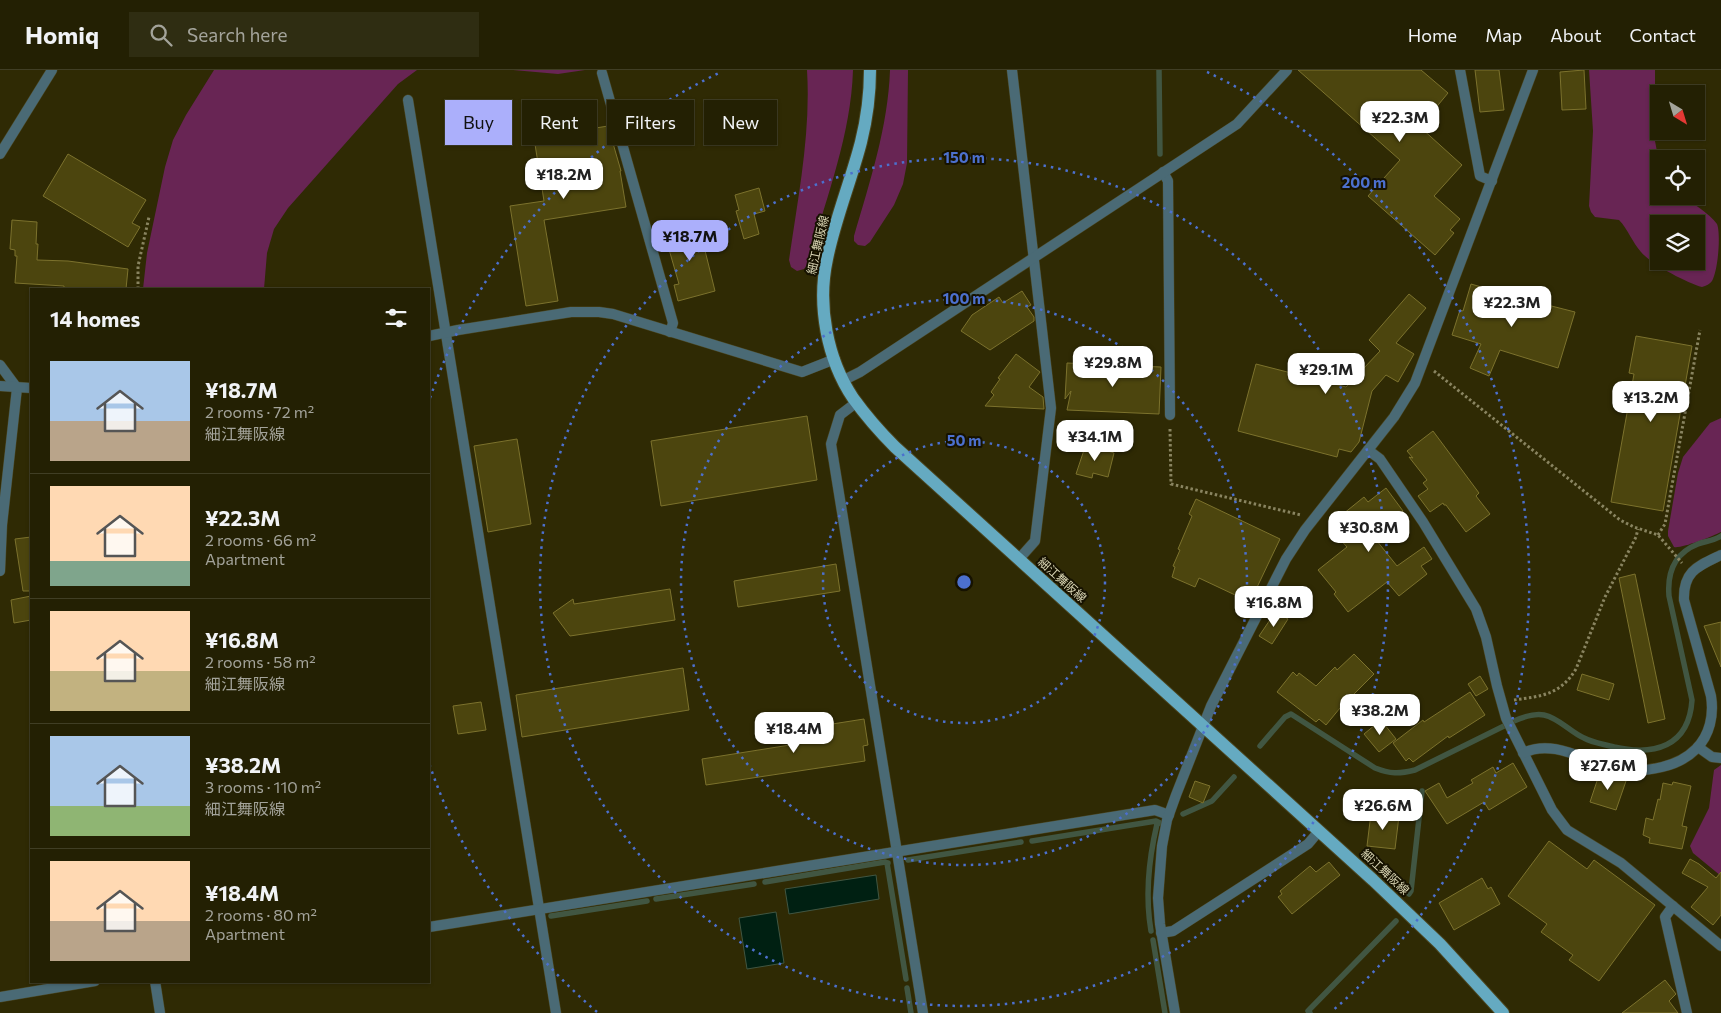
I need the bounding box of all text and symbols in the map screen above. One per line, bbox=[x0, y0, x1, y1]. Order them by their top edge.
search box bbox=[129, 12, 479, 57]
text: Homiq bbox=[25, 20, 99, 49]
icon: search bbox=[147, 21, 175, 49]
text: Search here bbox=[187, 23, 288, 46]
text: Home bbox=[1408, 24, 1457, 46]
text: Map bbox=[1485, 24, 1522, 46]
text: About bbox=[1550, 24, 1602, 46]
text: Contact bbox=[1630, 24, 1696, 46]
north arrow bbox=[1650, 85, 1705, 140]
map controls bbox=[1650, 85, 1705, 270]
chip: Buy bbox=[445, 100, 512, 145]
chip: Rent bbox=[522, 100, 597, 145]
chip: Filters bbox=[607, 100, 694, 145]
chip: New bbox=[704, 100, 777, 145]
pin: ¥22.3M bbox=[1359, 100, 1441, 143]
text: ¥22.3M bbox=[1371, 107, 1429, 126]
text: 150 m bbox=[943, 148, 985, 166]
button: locate bbox=[1650, 150, 1705, 205]
pin: ¥18.2M bbox=[523, 158, 605, 200]
text: ¥18.2M bbox=[536, 164, 592, 183]
text: 200 m bbox=[1342, 173, 1386, 191]
street label: 細江舞阪線 bbox=[803, 214, 831, 276]
button: layers bbox=[1650, 215, 1705, 270]
pin: ¥18.7M bbox=[649, 220, 731, 262]
text: ¥18.7M bbox=[662, 226, 718, 245]
pin: ¥22.3M bbox=[1471, 286, 1553, 328]
text: 100 m bbox=[943, 289, 985, 307]
text: ¥22.3M bbox=[1483, 292, 1541, 311]
icon: filters bbox=[382, 304, 410, 332]
text: 14 homes bbox=[50, 306, 140, 331]
pin: ¥29.8M bbox=[1072, 346, 1154, 388]
text: ¥29.8M bbox=[1084, 352, 1142, 371]
pin: ¥29.1M bbox=[1285, 352, 1367, 395]
text: ¥29.1M bbox=[1299, 359, 1353, 378]
text: ¥18.7M bbox=[205, 377, 278, 402]
pin: ¥13.2M bbox=[1610, 380, 1692, 423]
icon: home bbox=[90, 381, 150, 441]
text: ¥13.2M bbox=[1623, 387, 1679, 406]
text: 2 rooms · 72 m² bbox=[205, 402, 314, 421]
pin: ¥34.1M bbox=[1054, 420, 1136, 462]
text: 細江舞阪線 bbox=[205, 424, 285, 443]
text: ¥34.1M bbox=[1067, 426, 1123, 445]
text: 50 m bbox=[947, 431, 981, 449]
text: ¥22.3M bbox=[205, 505, 280, 530]
icon: home bbox=[90, 506, 150, 566]
pin: ¥30.8M bbox=[1328, 510, 1410, 553]
text: ¥30.8M bbox=[1339, 517, 1399, 536]
text: 2 rooms · 66 m² bbox=[205, 530, 316, 549]
text: Apartment bbox=[205, 549, 285, 568]
street label: 細江舞阪線 bbox=[1036, 554, 1090, 605]
centre of rings bbox=[955, 573, 973, 591]
pin: ¥16.8M bbox=[1233, 586, 1315, 628]
text: ¥16.8M bbox=[1246, 592, 1302, 611]
text: ¥16.8M bbox=[205, 627, 279, 652]
icon: home bbox=[90, 631, 150, 691]
text: 2 rooms · 58 m² bbox=[205, 652, 316, 671]
text: 細江舞阪線 bbox=[205, 674, 285, 693]
pin: ¥38.2M bbox=[1339, 694, 1421, 736]
text: ¥38.2M bbox=[1351, 700, 1409, 719]
pin: ¥18.4M bbox=[753, 712, 835, 754]
text: ¥18.4M bbox=[766, 718, 822, 737]
pin: ¥27.6M bbox=[1567, 748, 1649, 791]
text: ¥38.2M bbox=[205, 752, 281, 777]
text: ¥27.6M bbox=[1580, 755, 1636, 774]
icon: home bbox=[90, 756, 150, 816]
text: 3 rooms · 110 m² bbox=[205, 777, 321, 796]
pin: ¥26.6M bbox=[1342, 788, 1424, 831]
text: ¥26.6M bbox=[1354, 795, 1412, 814]
text: 細江舞阪線 bbox=[205, 799, 285, 818]
street label: 細江舞阪線 bbox=[1359, 846, 1412, 897]
text: ¥18.4M bbox=[205, 880, 279, 905]
icon: home bbox=[90, 881, 150, 941]
text: 2 rooms · 80 m² bbox=[205, 905, 317, 924]
text: Apartment bbox=[205, 924, 285, 943]

